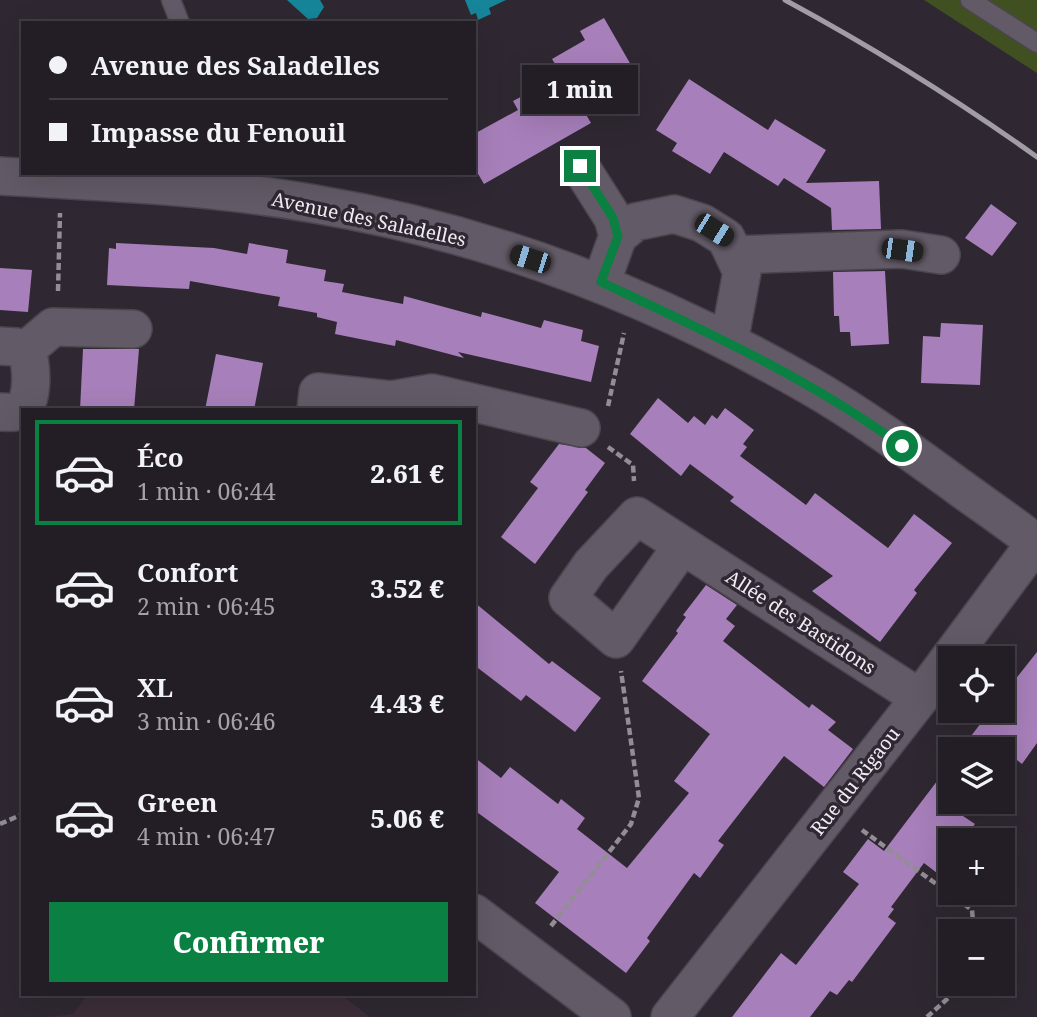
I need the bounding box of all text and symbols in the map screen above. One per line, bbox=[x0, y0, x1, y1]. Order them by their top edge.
text: Avenue des Saladelles bbox=[91, 47, 380, 83]
callout: 1 min bbox=[522, 64, 638, 114]
text: 1 min bbox=[547, 73, 613, 105]
text: Impasse du Fenouil bbox=[91, 114, 346, 150]
route end bbox=[564, 150, 596, 182]
street label: Avenue des Saladelles bbox=[269, 186, 469, 252]
car bbox=[691, 210, 738, 250]
car bbox=[880, 237, 925, 263]
car bbox=[507, 243, 554, 275]
route start bbox=[886, 430, 918, 462]
text: Éco bbox=[137, 439, 184, 475]
icon: car bbox=[53, 441, 116, 504]
text: 2.61 € bbox=[370, 455, 444, 491]
text: 1 min · 06:44 bbox=[137, 475, 275, 507]
text: Confort bbox=[137, 554, 238, 590]
icon: car bbox=[53, 556, 116, 619]
street label: Allée des Bastidons bbox=[721, 564, 881, 680]
text: 3.52 € bbox=[370, 570, 444, 606]
text: 2 min · 06:45 bbox=[137, 590, 275, 622]
map controls bbox=[938, 646, 1015, 996]
button: locate bbox=[938, 646, 1015, 723]
text: XL bbox=[137, 669, 173, 705]
icon: car bbox=[53, 671, 116, 734]
text: 4.43 € bbox=[370, 685, 444, 721]
text: 3 min · 06:46 bbox=[137, 705, 275, 737]
street label: Rue du Rigaou bbox=[804, 721, 906, 841]
button: layers bbox=[938, 737, 1015, 814]
text: Green bbox=[137, 784, 218, 820]
icon: car bbox=[53, 786, 116, 849]
text: 5.06 € bbox=[370, 800, 444, 836]
text: 4 min · 06:47 bbox=[137, 820, 275, 852]
button: + bbox=[938, 828, 1015, 905]
button: Confirmer bbox=[49, 902, 448, 982]
button: − bbox=[938, 919, 1015, 996]

